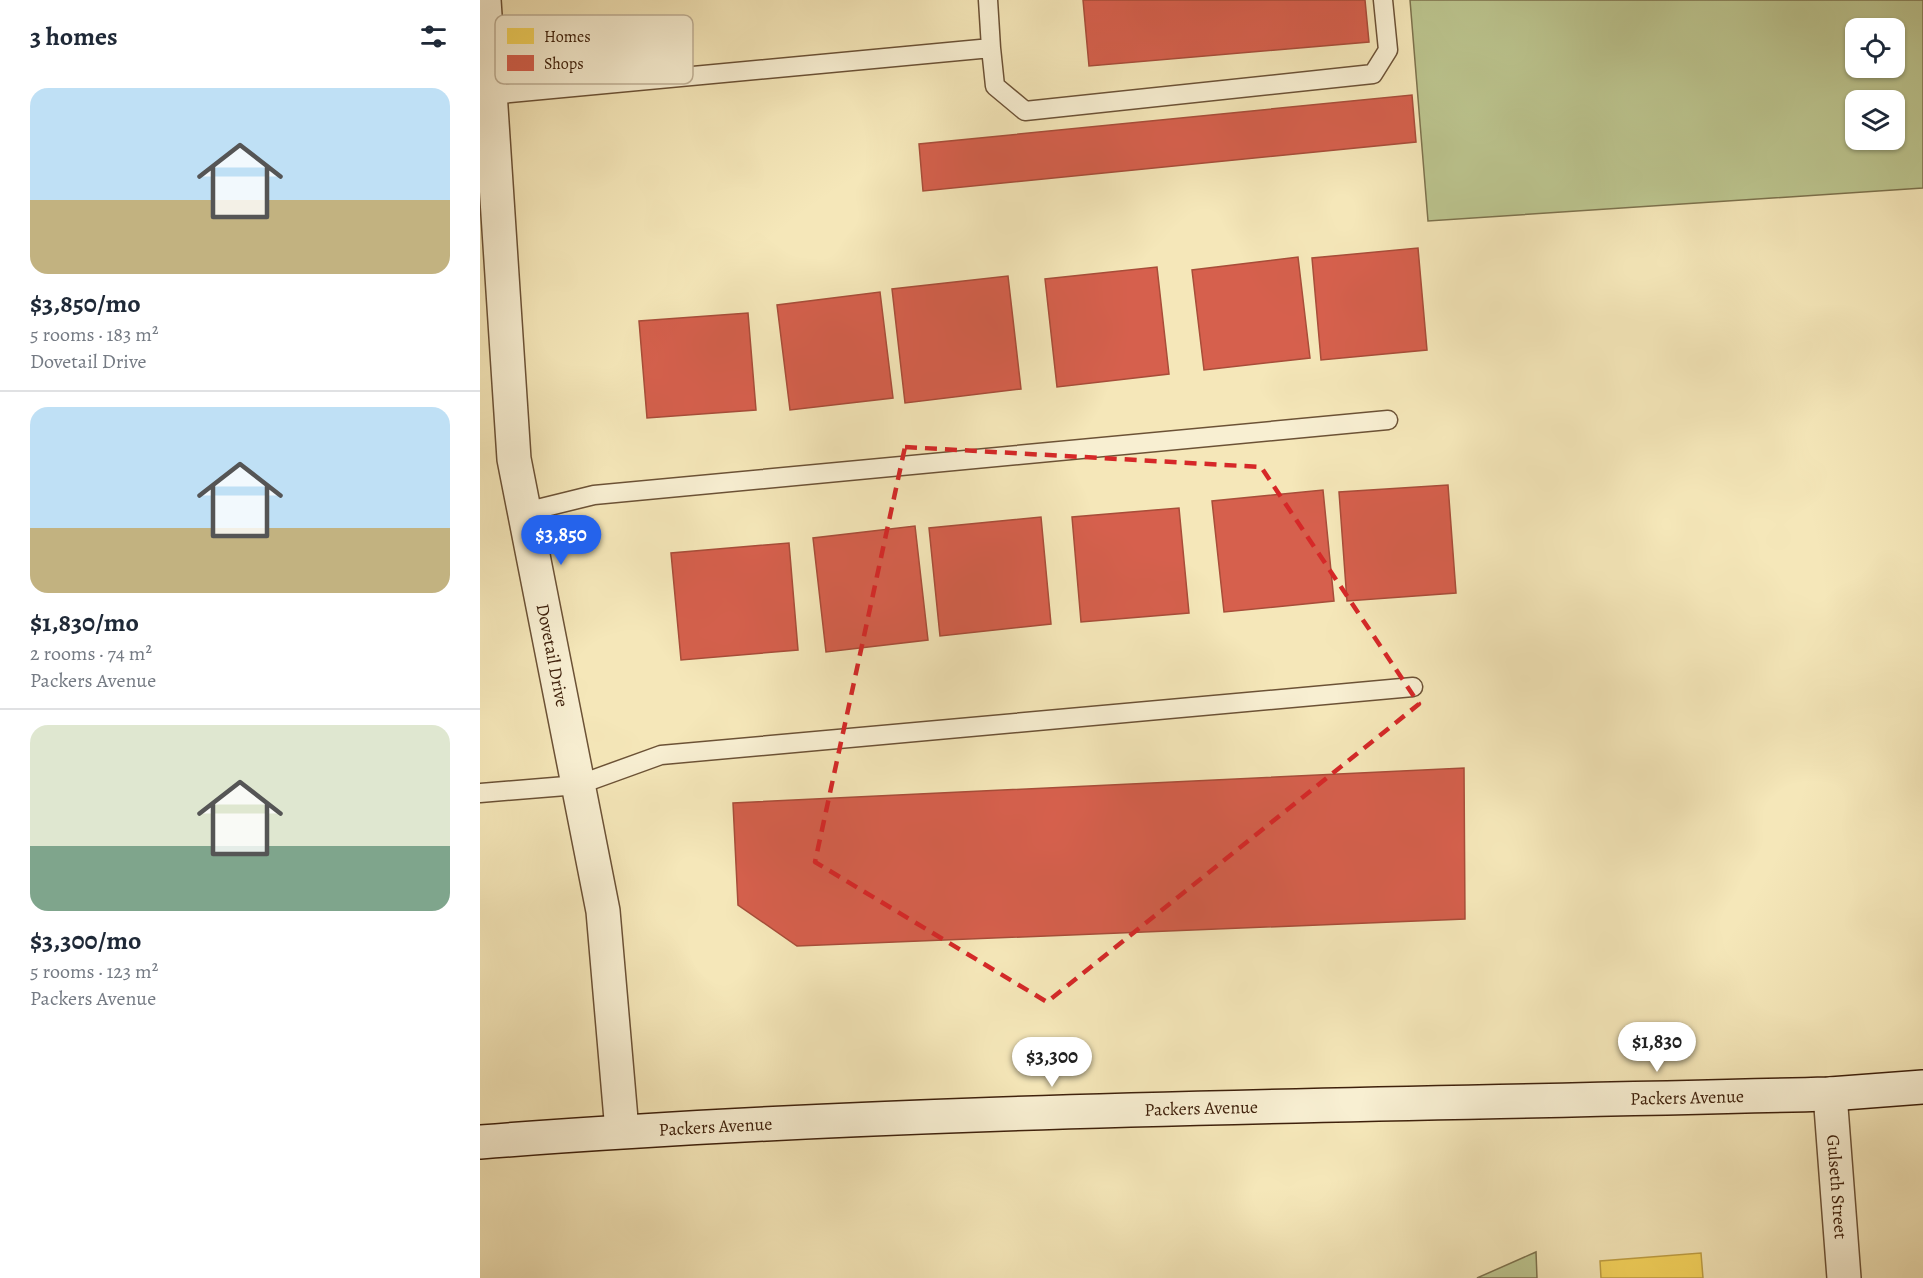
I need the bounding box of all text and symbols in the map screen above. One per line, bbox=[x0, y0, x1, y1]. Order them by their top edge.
legend bbox=[495, 15, 693, 84]
map controls bbox=[1845, 18, 1905, 150]
button: locate bbox=[1845, 18, 1905, 78]
text: 3 homes bbox=[30, 19, 118, 54]
icon: filters bbox=[417, 20, 450, 53]
text: Homes bbox=[544, 26, 591, 48]
text: Shops bbox=[544, 53, 584, 75]
button: layers bbox=[1845, 90, 1905, 150]
icon: home bbox=[186, 127, 294, 235]
text: $3,850/mo bbox=[30, 286, 141, 321]
text: 5 rooms · 183 m² bbox=[30, 321, 159, 348]
text: Dovetail Drive bbox=[30, 348, 147, 375]
icon: home bbox=[186, 446, 294, 554]
pin: $3,850 bbox=[512, 515, 610, 566]
text: $3,850 bbox=[535, 521, 587, 548]
street label: Dovetail Drive bbox=[531, 601, 575, 709]
text: $1,830/mo bbox=[30, 605, 139, 640]
text: 2 rooms · 74 m² bbox=[30, 640, 152, 667]
text: Packers Avenue bbox=[30, 667, 156, 694]
icon: home bbox=[186, 764, 294, 872]
text: $3,300/mo bbox=[30, 923, 141, 958]
text: 5 rooms · 123 m² bbox=[30, 958, 158, 985]
text: Packers Avenue bbox=[30, 985, 156, 1012]
pin: $1,830 bbox=[1608, 1022, 1706, 1073]
text: $1,830 bbox=[1632, 1028, 1682, 1055]
pin: $3,300 bbox=[1003, 1037, 1101, 1088]
text: $3,300 bbox=[1026, 1043, 1078, 1070]
street label: Packers Avenue bbox=[1630, 1084, 1744, 1111]
street label: Packers Avenue bbox=[1144, 1095, 1258, 1122]
street label: Packers Avenue bbox=[658, 1112, 773, 1142]
street label: Gulseth Street bbox=[1821, 1134, 1853, 1240]

